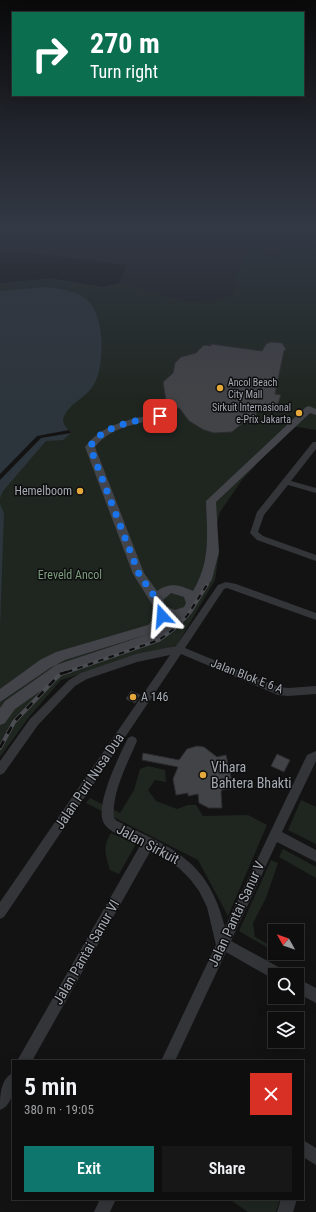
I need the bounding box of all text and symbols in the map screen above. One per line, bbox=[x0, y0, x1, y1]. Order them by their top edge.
text: 270 m bbox=[90, 27, 160, 60]
icon: right bbox=[24, 28, 76, 80]
text: Turn right bbox=[90, 61, 158, 82]
place label: Ancol Beach City Mall bbox=[228, 377, 277, 400]
marker: Ancol Beach City Mall bbox=[215, 383, 225, 393]
pin bbox=[143, 399, 177, 433]
place label: Sirkuit Internasional e-Prix Jakarta bbox=[212, 402, 291, 425]
icon: arrive bbox=[149, 405, 171, 427]
marker: Sirkuit Internasional e-Prix Jakarta bbox=[294, 408, 304, 418]
place label: Hemelboom bbox=[15, 484, 72, 498]
marker: Hemelboom bbox=[75, 486, 85, 496]
park label: Ereveld Ancol bbox=[38, 568, 102, 582]
position arrow bbox=[141, 595, 183, 637]
street label: Jalan Blok E 6 A bbox=[209, 656, 285, 696]
place label: A 146 bbox=[141, 690, 169, 704]
marker: A 146 bbox=[128, 692, 138, 702]
street label: Jalan Puri Nusa Dua bbox=[51, 730, 127, 832]
place label: Vihara Bahtera Bhakti bbox=[211, 759, 292, 791]
marker: Vihara Bahtera Bhakti bbox=[198, 770, 208, 780]
street label: Jalan Sirkuit bbox=[114, 821, 182, 867]
street label: Jalan Pantai Sanur V bbox=[205, 859, 268, 969]
street label: Jalan Pantai Sanur VI bbox=[50, 897, 122, 1007]
north arrow bbox=[268, 924, 304, 960]
map controls bbox=[268, 924, 304, 1048]
button: search bbox=[268, 968, 304, 1004]
button: layers bbox=[268, 1012, 304, 1048]
text: 5 min bbox=[24, 1073, 77, 1101]
button: close bbox=[250, 1073, 292, 1115]
text: 380 m · 19:05 bbox=[24, 1102, 94, 1117]
button: Exit bbox=[24, 1146, 154, 1192]
button: Share bbox=[162, 1146, 292, 1192]

